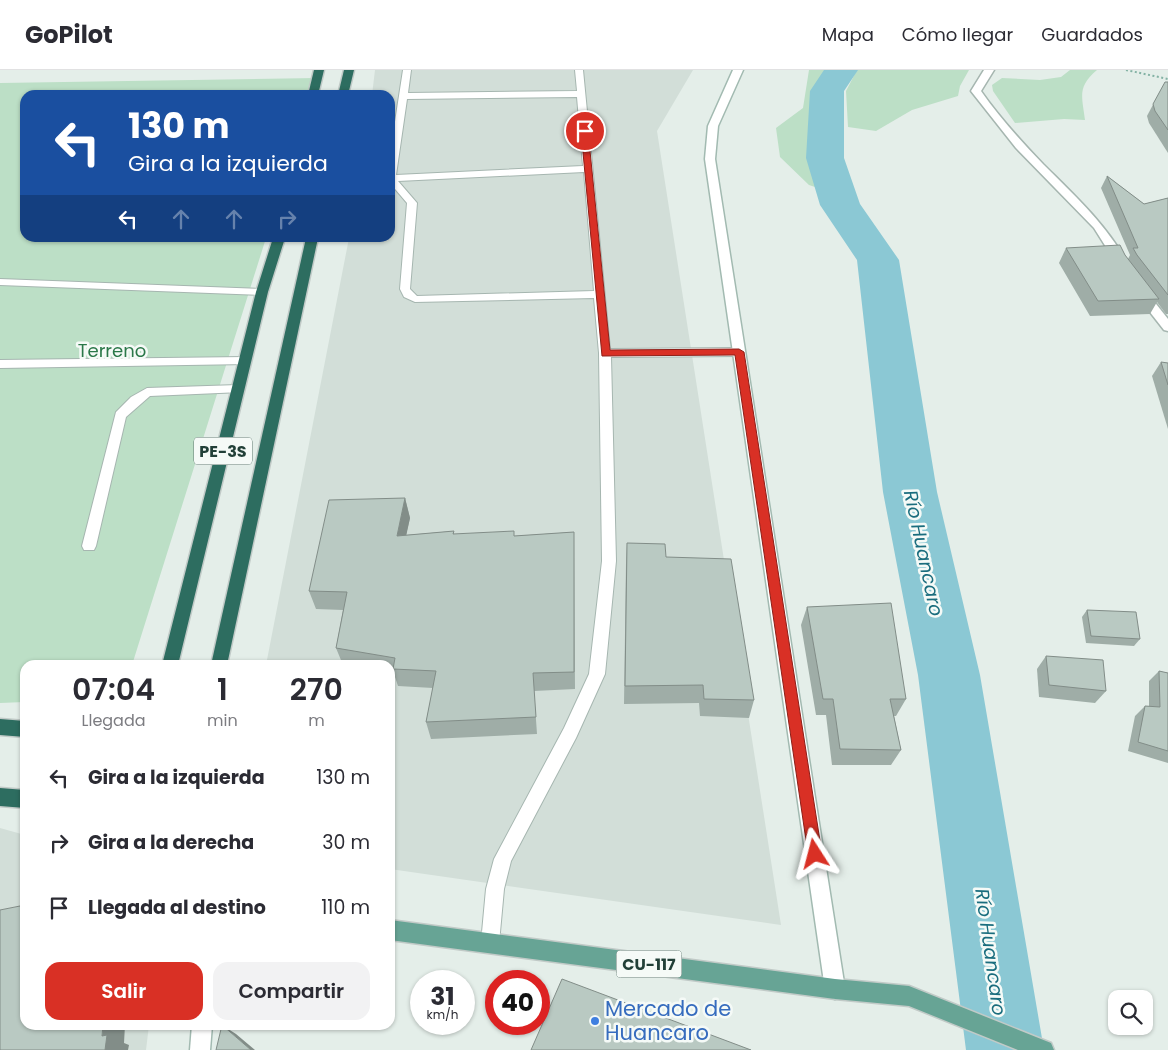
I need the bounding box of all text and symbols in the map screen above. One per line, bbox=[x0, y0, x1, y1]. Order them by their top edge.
text: GoPilot bbox=[25, 18, 113, 51]
text: Mapa bbox=[822, 22, 874, 47]
text: Cómo llegar bbox=[902, 22, 1013, 47]
text: Guardados bbox=[1041, 22, 1143, 47]
text: 130 m bbox=[128, 101, 230, 150]
icon: left bbox=[45, 110, 110, 175]
pin bbox=[564, 110, 606, 152]
icon: arrive bbox=[571, 117, 599, 145]
text: Gira a la izquierda bbox=[128, 148, 328, 179]
icon: left bbox=[114, 205, 142, 233]
icon: ahead bbox=[167, 205, 195, 233]
icon: ahead bbox=[220, 205, 248, 233]
icon: right bbox=[273, 205, 301, 233]
park label: Terreno bbox=[78, 338, 146, 363]
road number: PE-3S bbox=[194, 438, 252, 464]
water label: Río Huancaro bbox=[897, 488, 950, 618]
text: 07:04 bbox=[72, 668, 155, 711]
text: 1 bbox=[217, 668, 228, 711]
text: 270 bbox=[290, 668, 343, 711]
text: Llegada bbox=[82, 709, 146, 732]
text: min bbox=[207, 709, 238, 732]
text: m bbox=[308, 709, 325, 732]
icon: left bbox=[45, 764, 73, 792]
text: Gira a la izquierda bbox=[88, 764, 265, 791]
text: 130 m bbox=[316, 764, 370, 791]
position arrow bbox=[788, 827, 840, 879]
icon: right bbox=[45, 829, 73, 857]
text: Gira a la derecha bbox=[88, 829, 254, 856]
text: 30 m bbox=[322, 829, 370, 856]
water label: Río Huancaro bbox=[968, 887, 1013, 1017]
icon: arrive bbox=[45, 894, 73, 922]
text: Llegada al destino bbox=[88, 894, 266, 921]
text: 110 m bbox=[321, 894, 370, 921]
road number: CU-117 bbox=[616, 951, 682, 978]
button: Salir bbox=[45, 962, 203, 1020]
button: Compartir bbox=[213, 962, 370, 1020]
speed limit sign: 40 bbox=[485, 970, 550, 1035]
text: 31 bbox=[430, 979, 455, 1014]
map controls bbox=[1108, 990, 1153, 1035]
button: search bbox=[1108, 990, 1153, 1035]
place label: Mercado de Huancaro bbox=[605, 994, 731, 1047]
text: km/h bbox=[427, 1006, 458, 1023]
marker: Mercado de Huancaro bbox=[589, 1015, 601, 1027]

